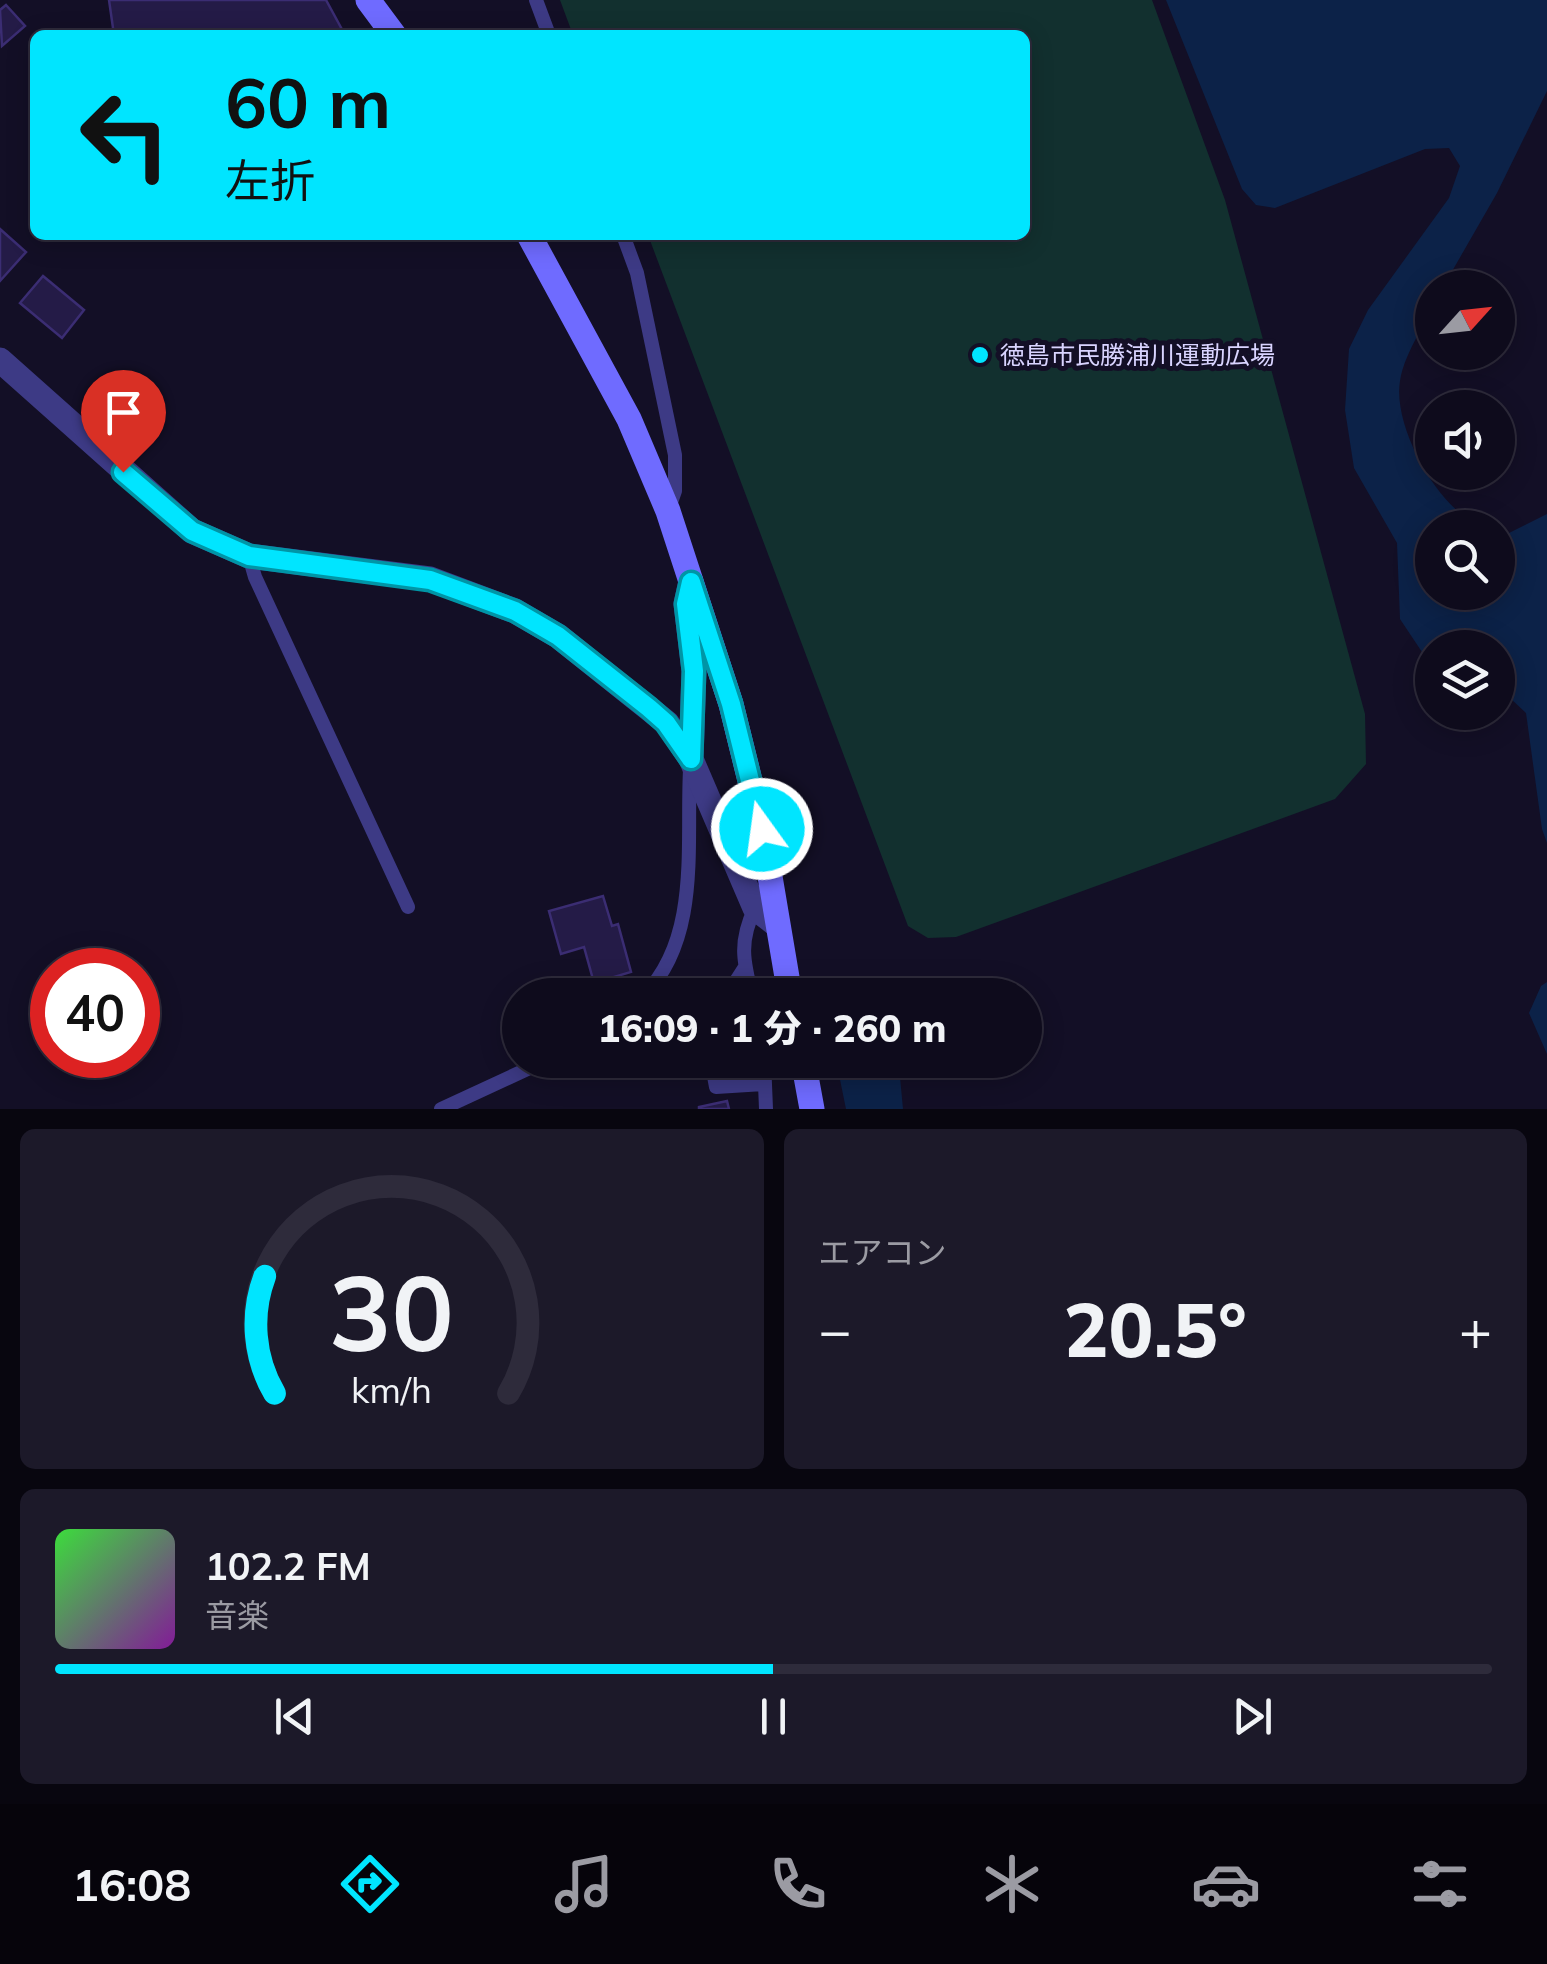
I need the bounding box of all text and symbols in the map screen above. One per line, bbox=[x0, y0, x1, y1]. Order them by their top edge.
text: 60 m bbox=[225, 58, 391, 146]
icon: left bbox=[60, 70, 190, 200]
text: 左折 bbox=[225, 152, 315, 208]
north arrow bbox=[1415, 270, 1515, 370]
map controls bbox=[1415, 270, 1515, 730]
place label: 徳島市民勝浦川運動広場 bbox=[1000, 339, 1275, 370]
marker: 徳島市民勝浦川運動広場 bbox=[969, 344, 991, 366]
pin bbox=[81, 370, 166, 473]
icon: arrive bbox=[96, 385, 151, 440]
button: sound bbox=[1415, 390, 1515, 490]
button: search bbox=[1415, 510, 1515, 610]
button: layers bbox=[1415, 630, 1515, 730]
position arrow bbox=[710, 777, 814, 881]
speed limit sign: 40 bbox=[30, 948, 160, 1078]
text: 16:09 · 1 分 · 260 m bbox=[597, 1004, 947, 1052]
text: エアコン bbox=[819, 1232, 947, 1272]
text: 30 bbox=[329, 1246, 454, 1377]
text: 20.5° bbox=[1064, 1282, 1247, 1376]
text: − bbox=[819, 1295, 852, 1364]
text: + bbox=[1459, 1295, 1492, 1364]
text: km/h bbox=[351, 1367, 432, 1412]
text: 102.2 FM bbox=[205, 1542, 371, 1590]
text: 音楽 bbox=[205, 1595, 269, 1635]
icon: previous bbox=[267, 1689, 322, 1744]
icon: pause bbox=[746, 1689, 801, 1744]
icon: next bbox=[1225, 1689, 1280, 1744]
icon: directions bbox=[335, 1849, 405, 1919]
icon: music bbox=[549, 1849, 619, 1919]
icon: phone bbox=[763, 1849, 833, 1919]
icon: climate bbox=[977, 1849, 1047, 1919]
icon: car bbox=[1191, 1849, 1261, 1919]
icon: filters bbox=[1405, 1849, 1475, 1919]
text: 16:08 bbox=[72, 1856, 191, 1912]

